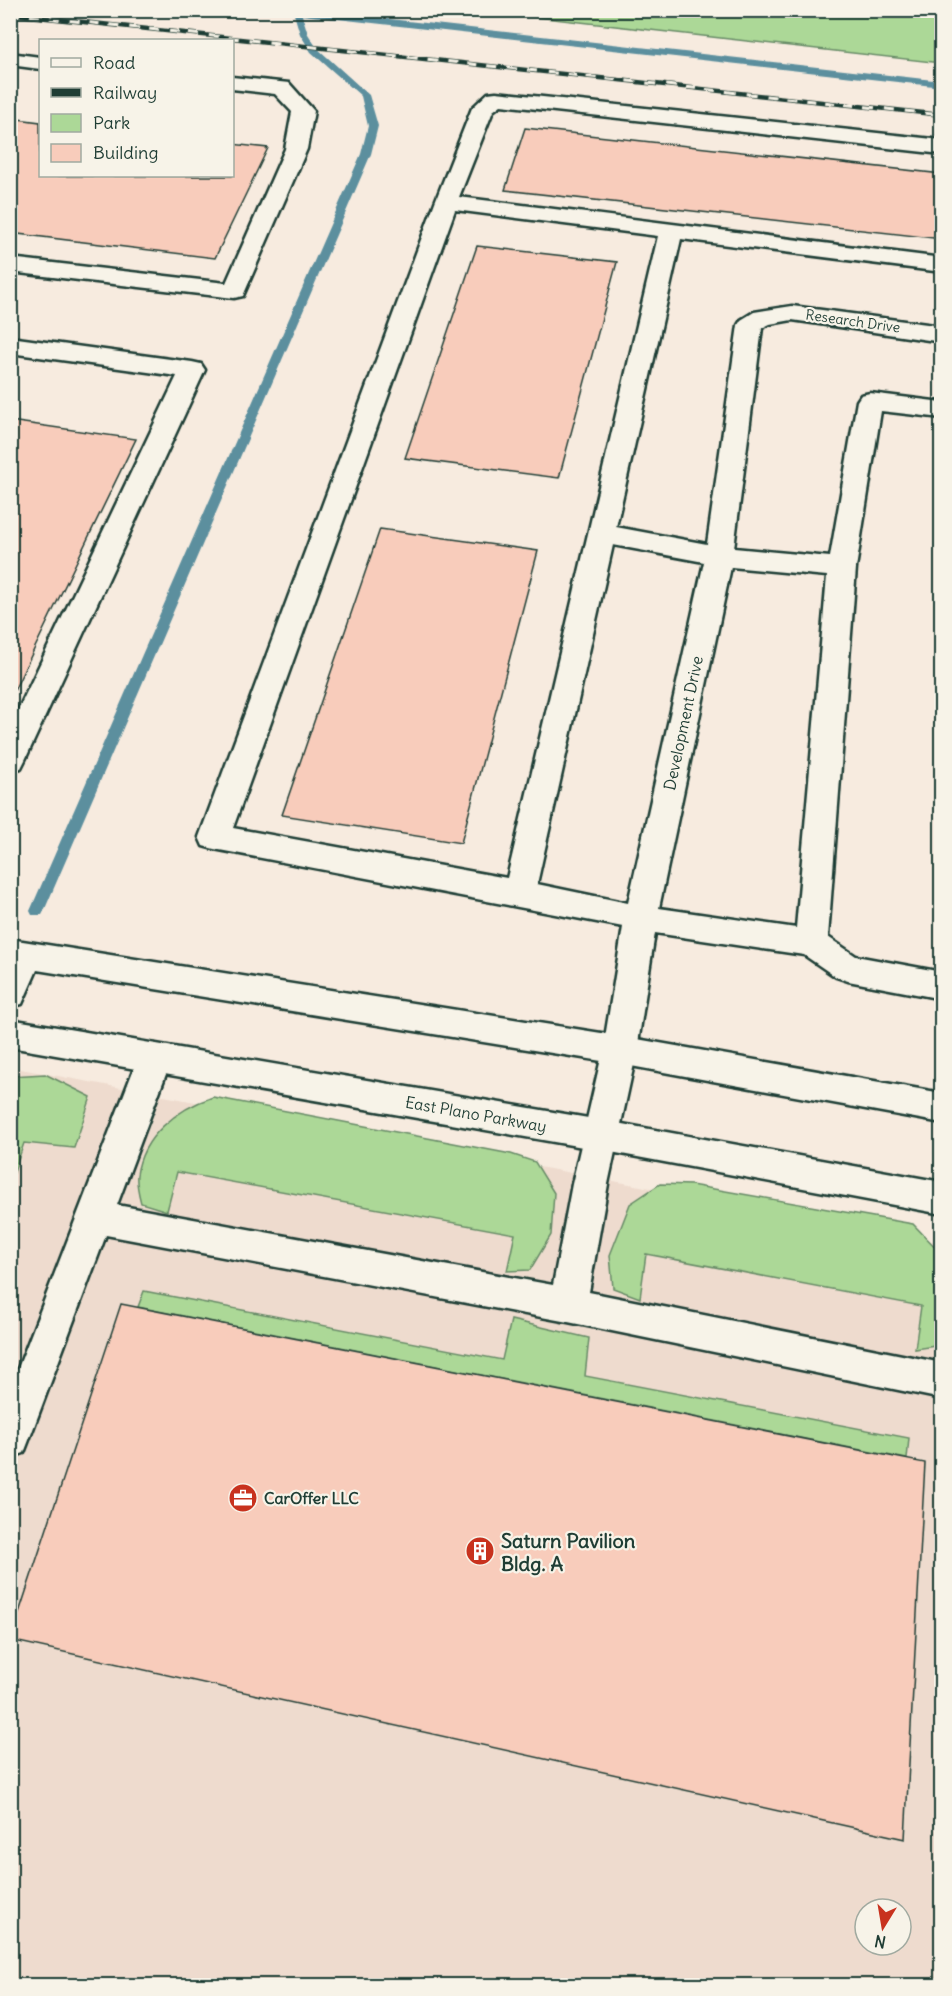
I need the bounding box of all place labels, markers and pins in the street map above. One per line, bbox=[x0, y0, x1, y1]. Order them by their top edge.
office icon: CarOffer LLC bbox=[227, 1482, 259, 1514]
place label: CarOffer LLC bbox=[264, 1488, 359, 1508]
place label: Saturn Pavilion Bldg. A bbox=[501, 1528, 636, 1576]
building icon: Saturn Pavilion Bldg. A bbox=[464, 1535, 496, 1567]

